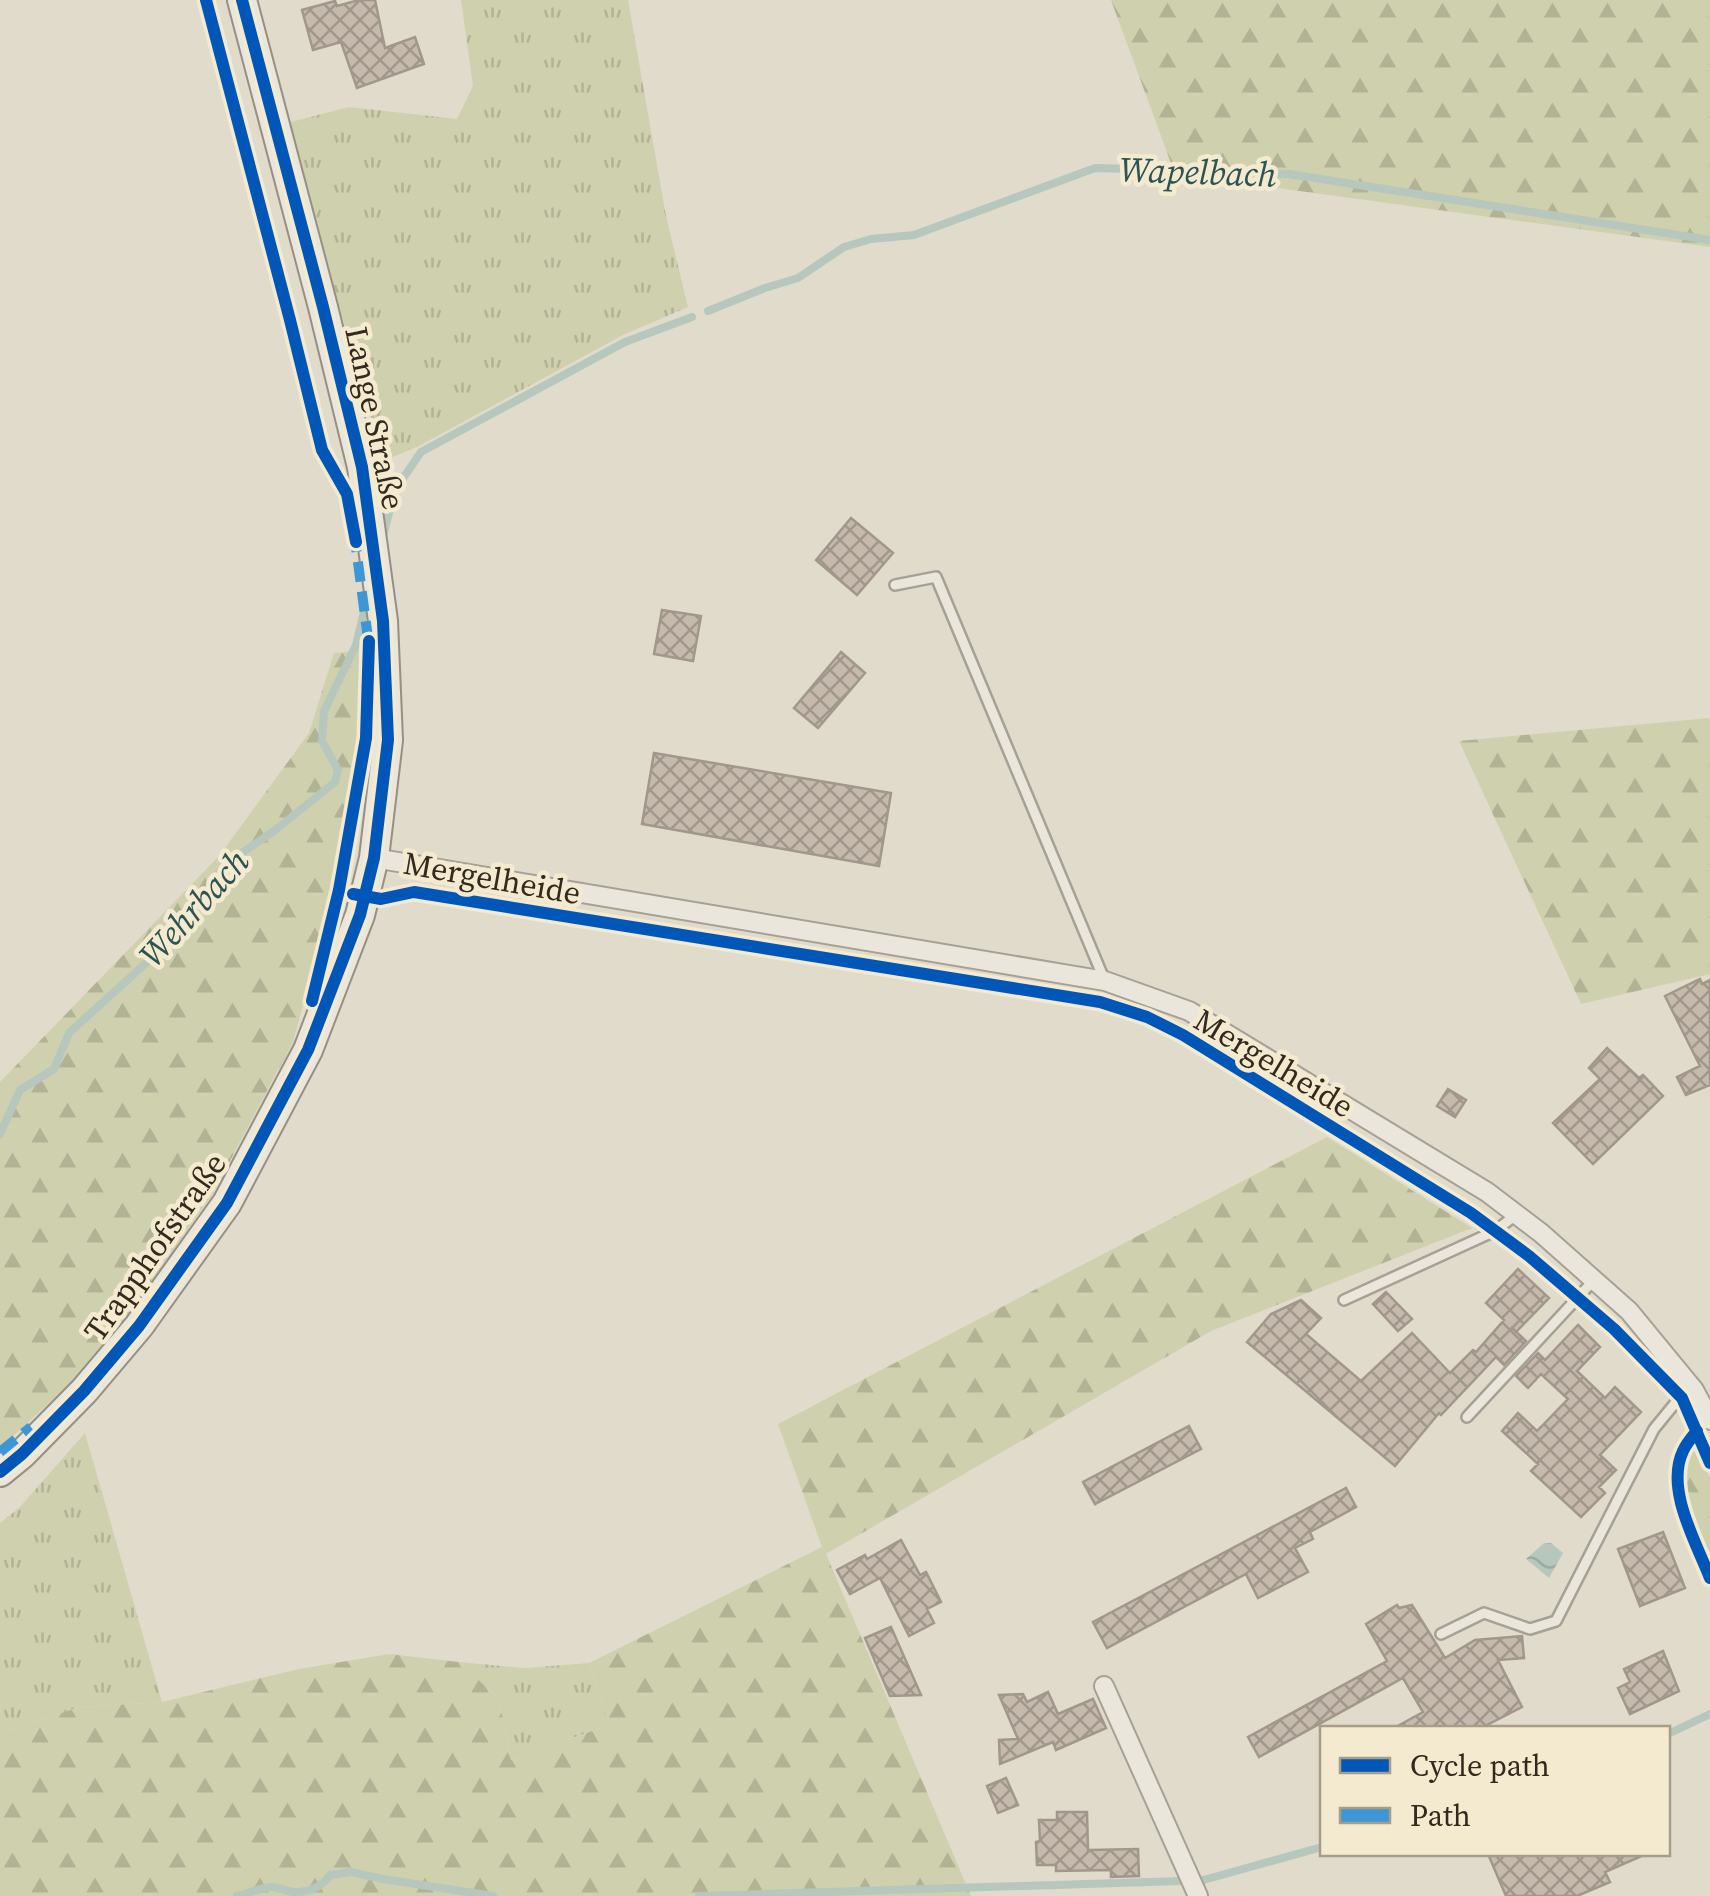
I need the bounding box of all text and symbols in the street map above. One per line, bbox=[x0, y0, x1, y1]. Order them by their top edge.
water label: Wapelbach bbox=[1119, 145, 1277, 199]
street label: Lange Straße bbox=[334, 323, 416, 513]
water label: Wehrbach bbox=[128, 838, 260, 978]
street label: Mergelheide bbox=[400, 841, 584, 915]
street label: Mergelheide bbox=[1186, 998, 1362, 1128]
street label: Trapphofstraße bbox=[74, 1144, 236, 1350]
legend bbox=[1320, 1726, 1670, 1856]
text: Cycle path bbox=[1410, 1745, 1550, 1786]
text: Path bbox=[1410, 1795, 1471, 1836]

